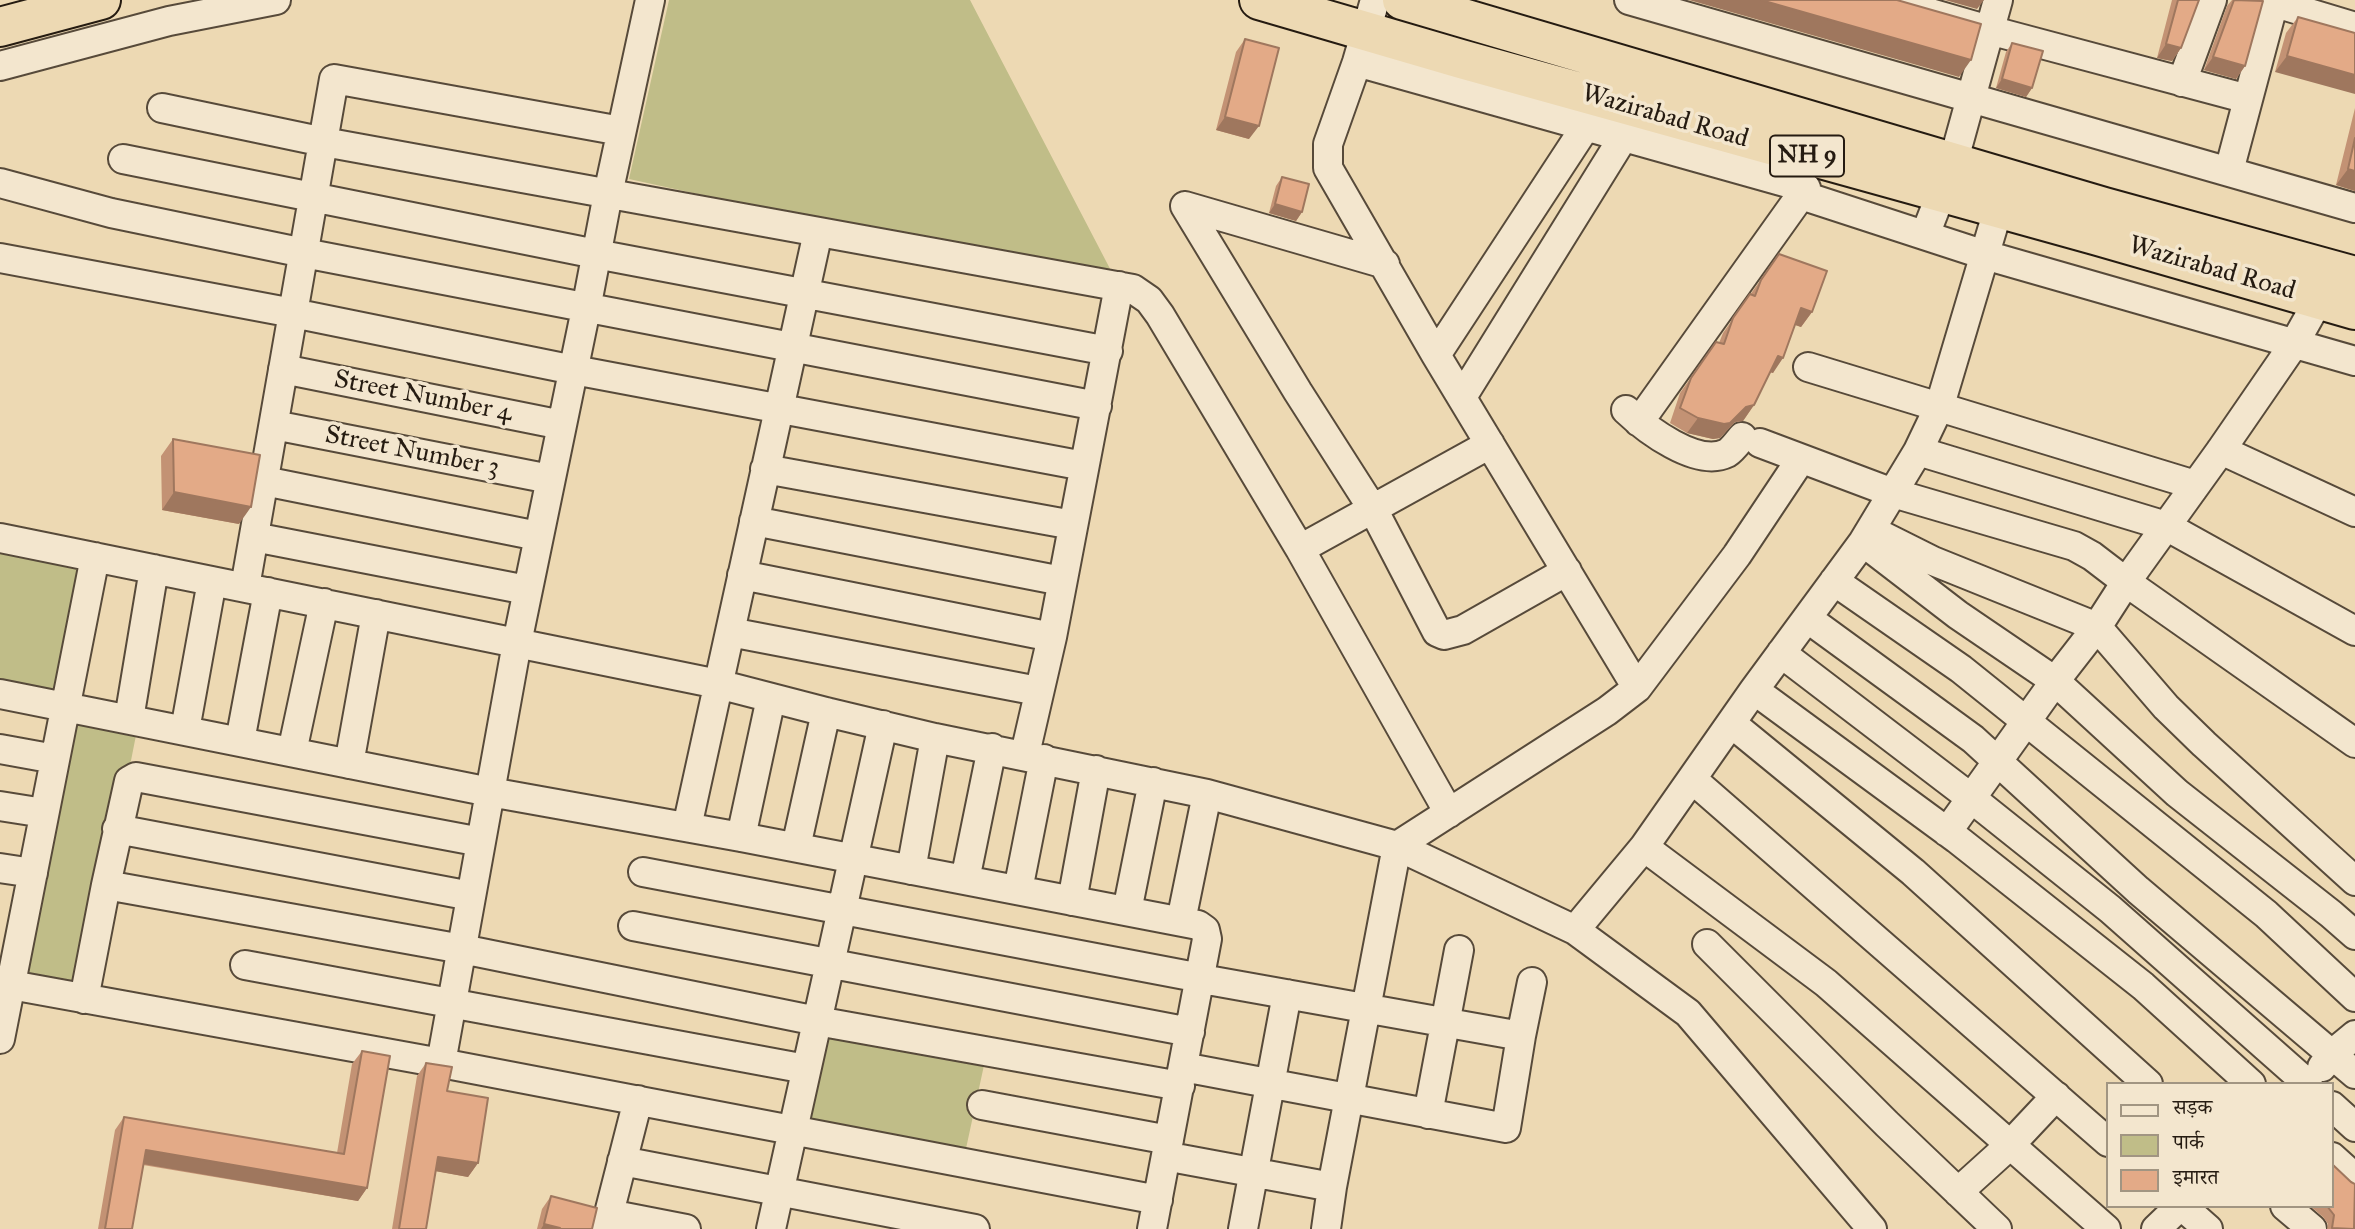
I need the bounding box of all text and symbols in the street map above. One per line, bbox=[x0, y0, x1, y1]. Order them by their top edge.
street label: Wazirabad Road bbox=[1578, 78, 1752, 156]
road number: NH 9 bbox=[1770, 136, 1844, 176]
street label: Wazirabad Road bbox=[2125, 230, 2299, 308]
street label: Street Number 4 bbox=[331, 364, 515, 430]
street label: Street Number 3 bbox=[322, 420, 502, 484]
legend bbox=[2106, 1082, 2334, 1208]
text: सड़क bbox=[2173, 1094, 2212, 1120]
text: पार्क bbox=[2173, 1129, 2204, 1155]
text: इमारत bbox=[2173, 1164, 2219, 1190]

